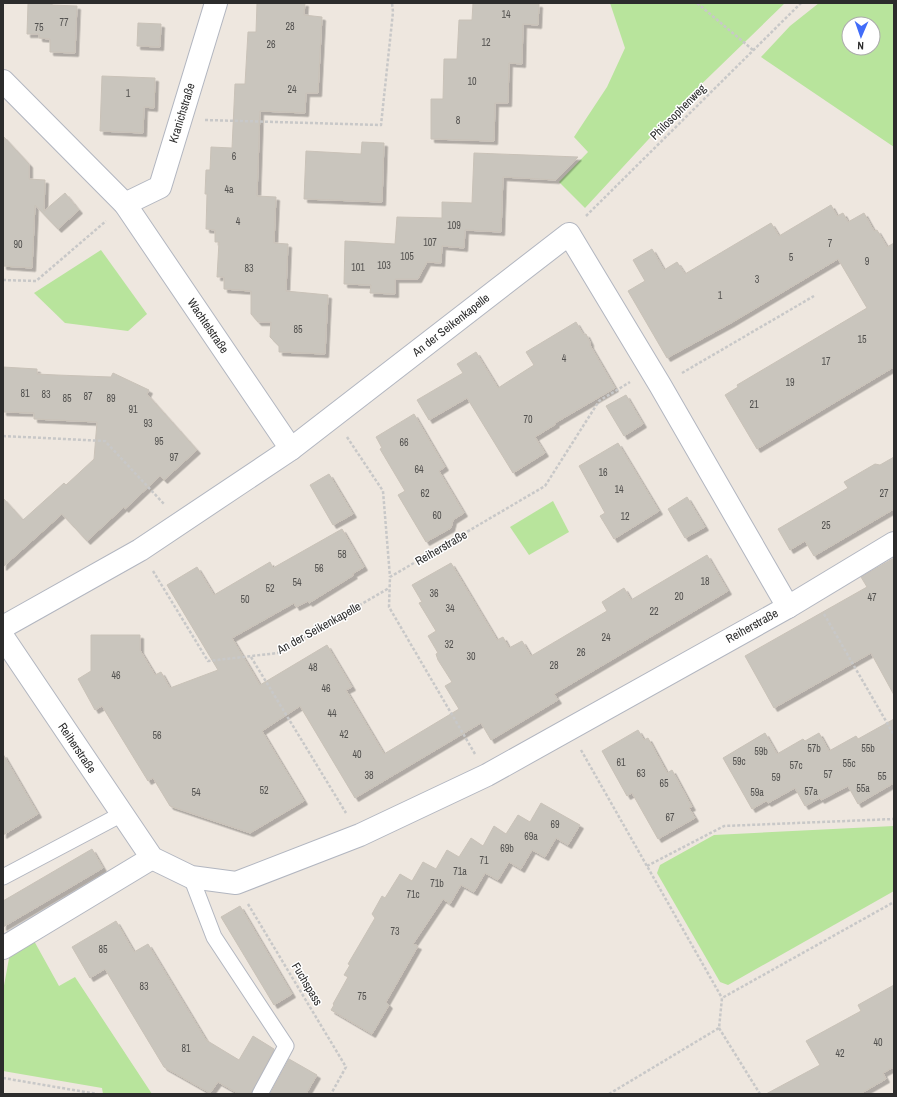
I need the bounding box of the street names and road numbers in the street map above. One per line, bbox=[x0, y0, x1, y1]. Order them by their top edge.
street label: Philosophenweg bbox=[647, 80, 710, 143]
street label: Kranichstraße bbox=[165, 81, 199, 145]
street label: An der Seikenkapelle bbox=[408, 290, 493, 361]
street label: Wachtelstraße bbox=[184, 295, 232, 357]
street label: Reiherstraße bbox=[412, 527, 470, 569]
street label: An der Seikenkapelle bbox=[273, 598, 364, 658]
street label: Reiherstraße bbox=[723, 605, 781, 647]
street label: Reiherstraße bbox=[54, 720, 100, 776]
street label: Fuchspass bbox=[288, 959, 326, 1009]

